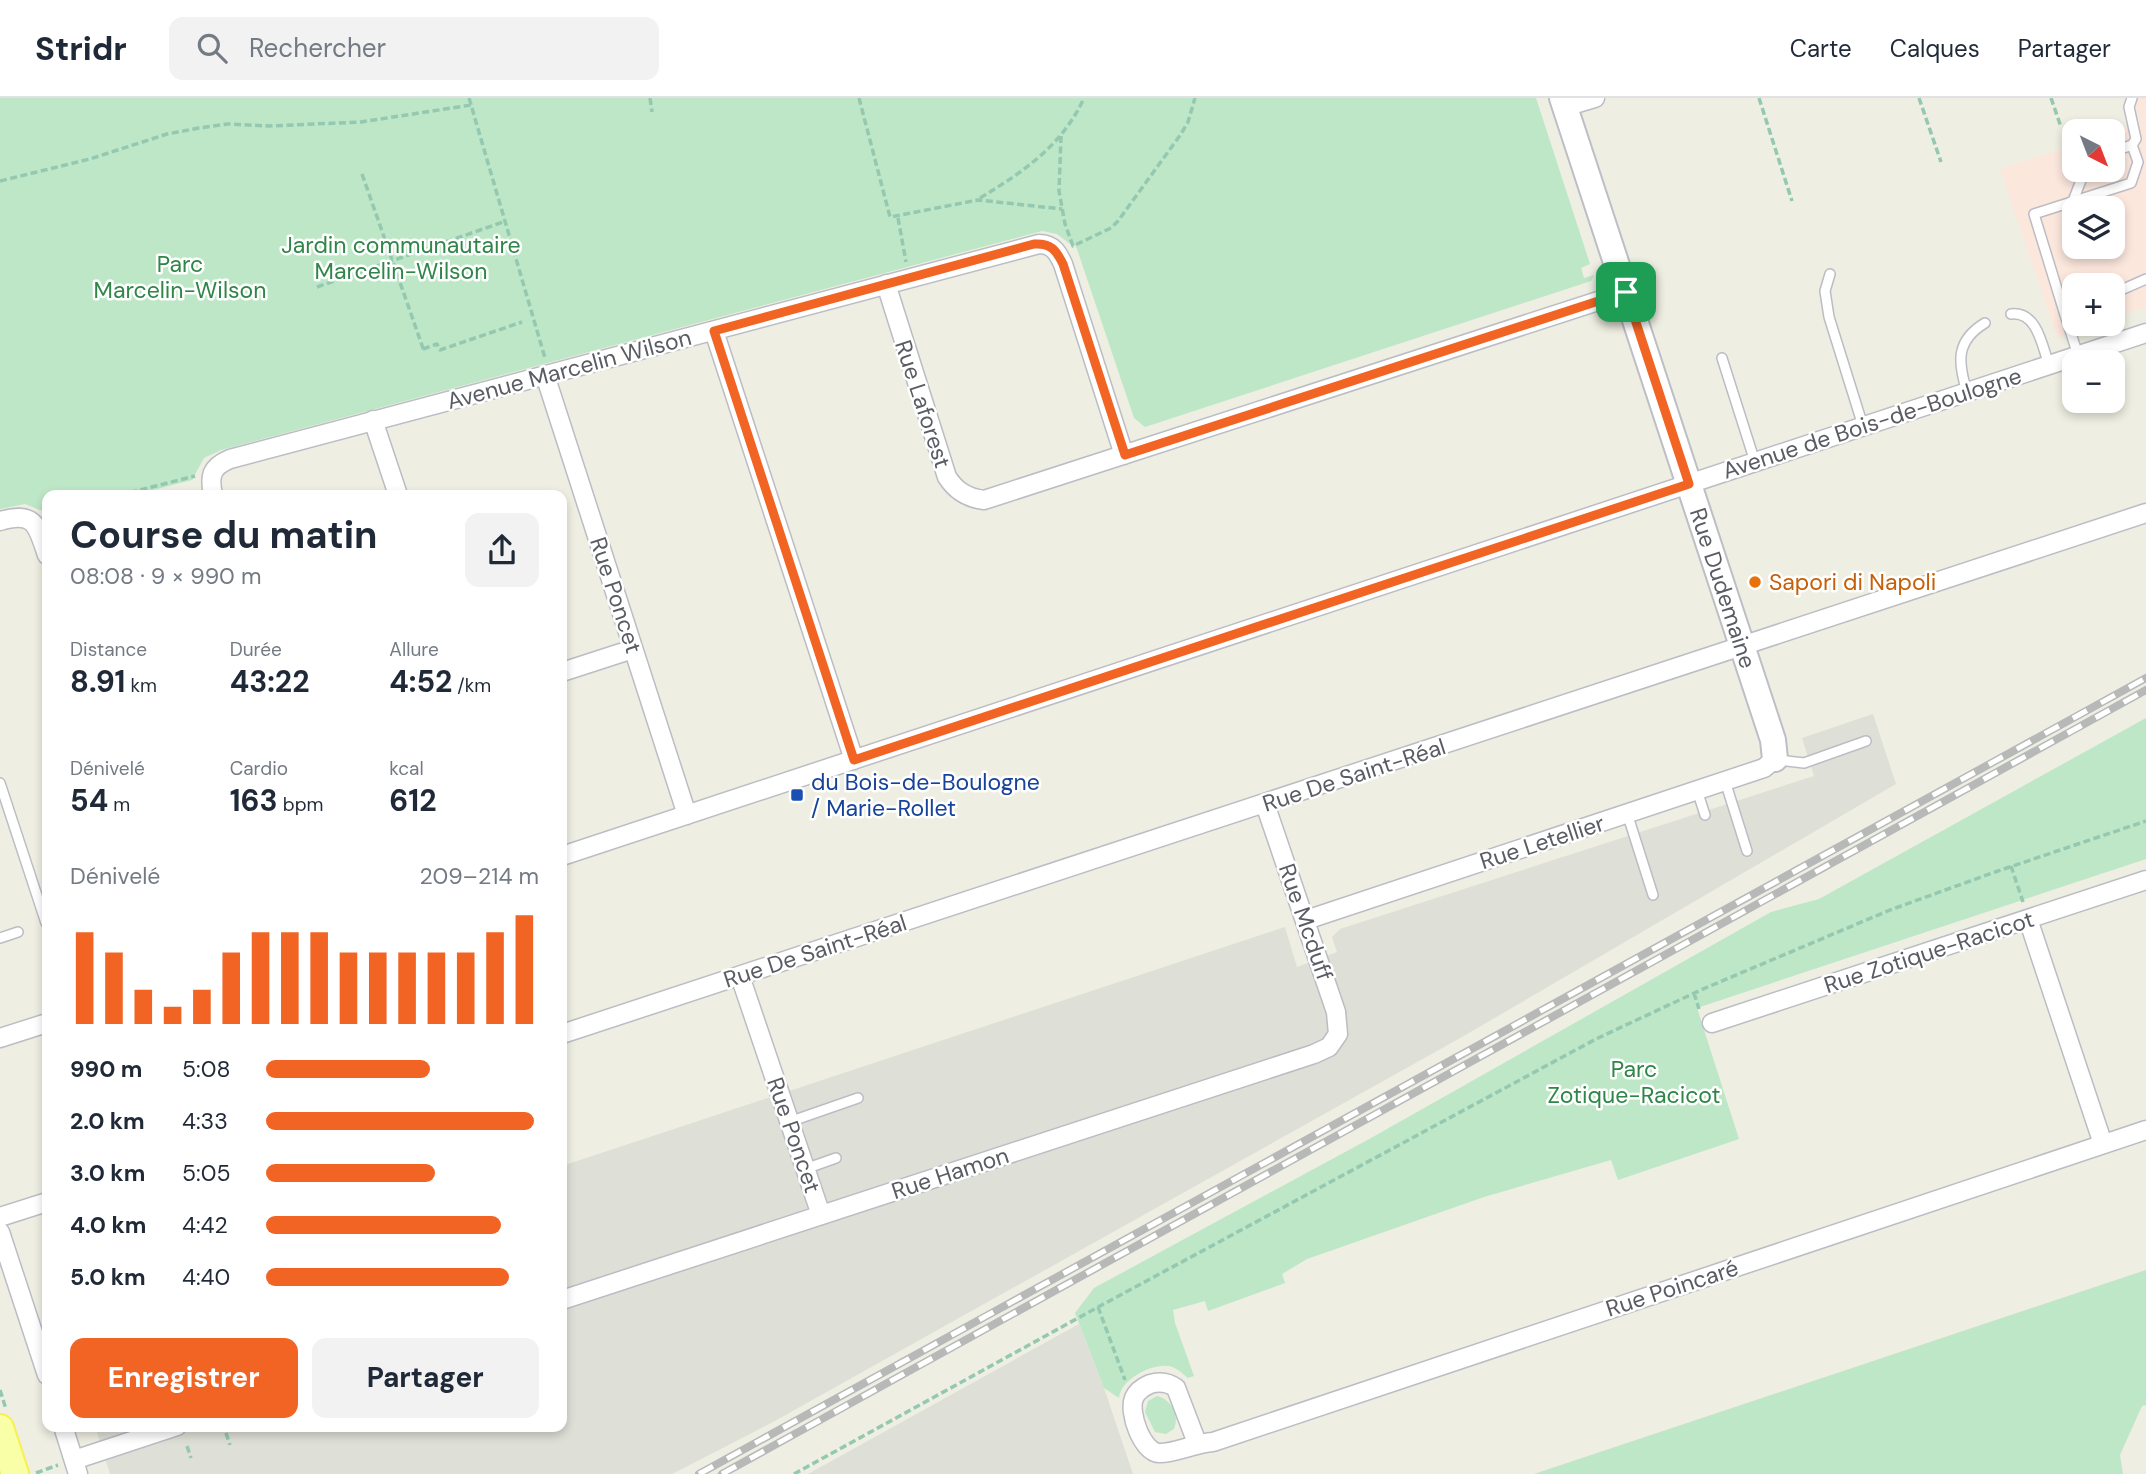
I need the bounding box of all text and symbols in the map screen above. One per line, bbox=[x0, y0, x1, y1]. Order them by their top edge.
search box bbox=[169, 17, 659, 80]
text: Stridr bbox=[35, 27, 127, 70]
icon: search bbox=[193, 29, 231, 67]
text: Rechercher bbox=[249, 31, 386, 65]
text: Carte bbox=[1790, 33, 1852, 64]
text: Calques bbox=[1890, 33, 1980, 64]
text: Partager bbox=[2018, 33, 2111, 64]
north arrow bbox=[2062, 119, 2124, 182]
map controls bbox=[2062, 119, 2125, 413]
button: layers bbox=[2062, 196, 2125, 259]
park label: Jardin communautaire Marcelin-Wilson bbox=[281, 230, 521, 286]
park label: Parc Marcelin-Wilson bbox=[94, 249, 266, 305]
pin bbox=[1596, 262, 1656, 322]
icon: arrive bbox=[1607, 273, 1645, 311]
button: + bbox=[2062, 273, 2125, 336]
street label: Avenue Marcelin Wilson bbox=[444, 322, 694, 416]
street label: Rue Laforest bbox=[888, 336, 958, 472]
button: − bbox=[2062, 350, 2125, 413]
street label: Avenue de Bois-de-Boulogne bbox=[1719, 360, 2025, 486]
street label: Rue Dudemaine bbox=[1683, 504, 1763, 672]
text: Course du matin bbox=[70, 510, 378, 560]
button: share bbox=[465, 513, 539, 587]
street label: Rue Poncet bbox=[583, 533, 649, 657]
text: 08:08 · 9 × 990 m bbox=[70, 561, 261, 591]
place label: Sapori di Napoli bbox=[1769, 567, 1936, 597]
marker: Sapori di Napoli bbox=[1747, 574, 1763, 590]
text: Distance bbox=[70, 637, 147, 662]
text: Durée bbox=[230, 637, 282, 662]
text: Allure bbox=[389, 637, 439, 662]
text: 8.91 bbox=[70, 662, 125, 701]
text: 43:22 bbox=[230, 662, 310, 701]
text: 4:52 bbox=[389, 662, 452, 701]
text: km bbox=[125, 673, 157, 698]
text: /km bbox=[452, 673, 491, 698]
street label: Rue De Saint-Réal bbox=[1259, 731, 1449, 819]
text: Dénivelé bbox=[70, 756, 145, 781]
text: Cardio bbox=[230, 756, 288, 781]
text: kcal bbox=[389, 756, 424, 781]
place label: du Bois-de-Boulogne / Marie-Rollet bbox=[811, 767, 1040, 823]
text: 54 bbox=[70, 781, 108, 820]
text: 163 bbox=[230, 781, 278, 820]
text: 612 bbox=[389, 781, 437, 820]
marker: du Bois-de-Boulogne / Marie-Rollet bbox=[789, 787, 805, 803]
text: m bbox=[108, 792, 130, 817]
text: bpm bbox=[278, 792, 323, 817]
street label: Rue Letellier bbox=[1476, 808, 1608, 876]
street label: Rue Mcduff bbox=[1272, 860, 1340, 985]
text: Dénivelé bbox=[70, 861, 160, 891]
text: 209–214 m bbox=[419, 861, 539, 891]
street label: Rue Zotique-Racicot bbox=[1820, 904, 2038, 1000]
street label: Rue De Saint-Réal bbox=[720, 907, 910, 995]
text: 990 m bbox=[70, 1054, 142, 1084]
text: 5:08 bbox=[182, 1054, 230, 1084]
park label: Parc Zotique-Racicot bbox=[1547, 1054, 1721, 1110]
street label: Rue Poncet bbox=[760, 1073, 828, 1197]
text: 2.0 km bbox=[70, 1106, 145, 1136]
text: 4:33 bbox=[182, 1106, 228, 1136]
street label: Rue Hamon bbox=[888, 1140, 1012, 1206]
text: 3.0 km bbox=[70, 1158, 145, 1188]
text: 5:05 bbox=[182, 1158, 230, 1188]
text: 4.0 km bbox=[70, 1210, 146, 1240]
text: 4:42 bbox=[182, 1210, 228, 1240]
street label: Rue Poincaré bbox=[1602, 1252, 1742, 1324]
text: 5.0 km bbox=[70, 1262, 146, 1292]
text: 4:40 bbox=[182, 1262, 230, 1292]
button: Enregistrer bbox=[70, 1338, 298, 1418]
button: Partager bbox=[312, 1338, 539, 1418]

